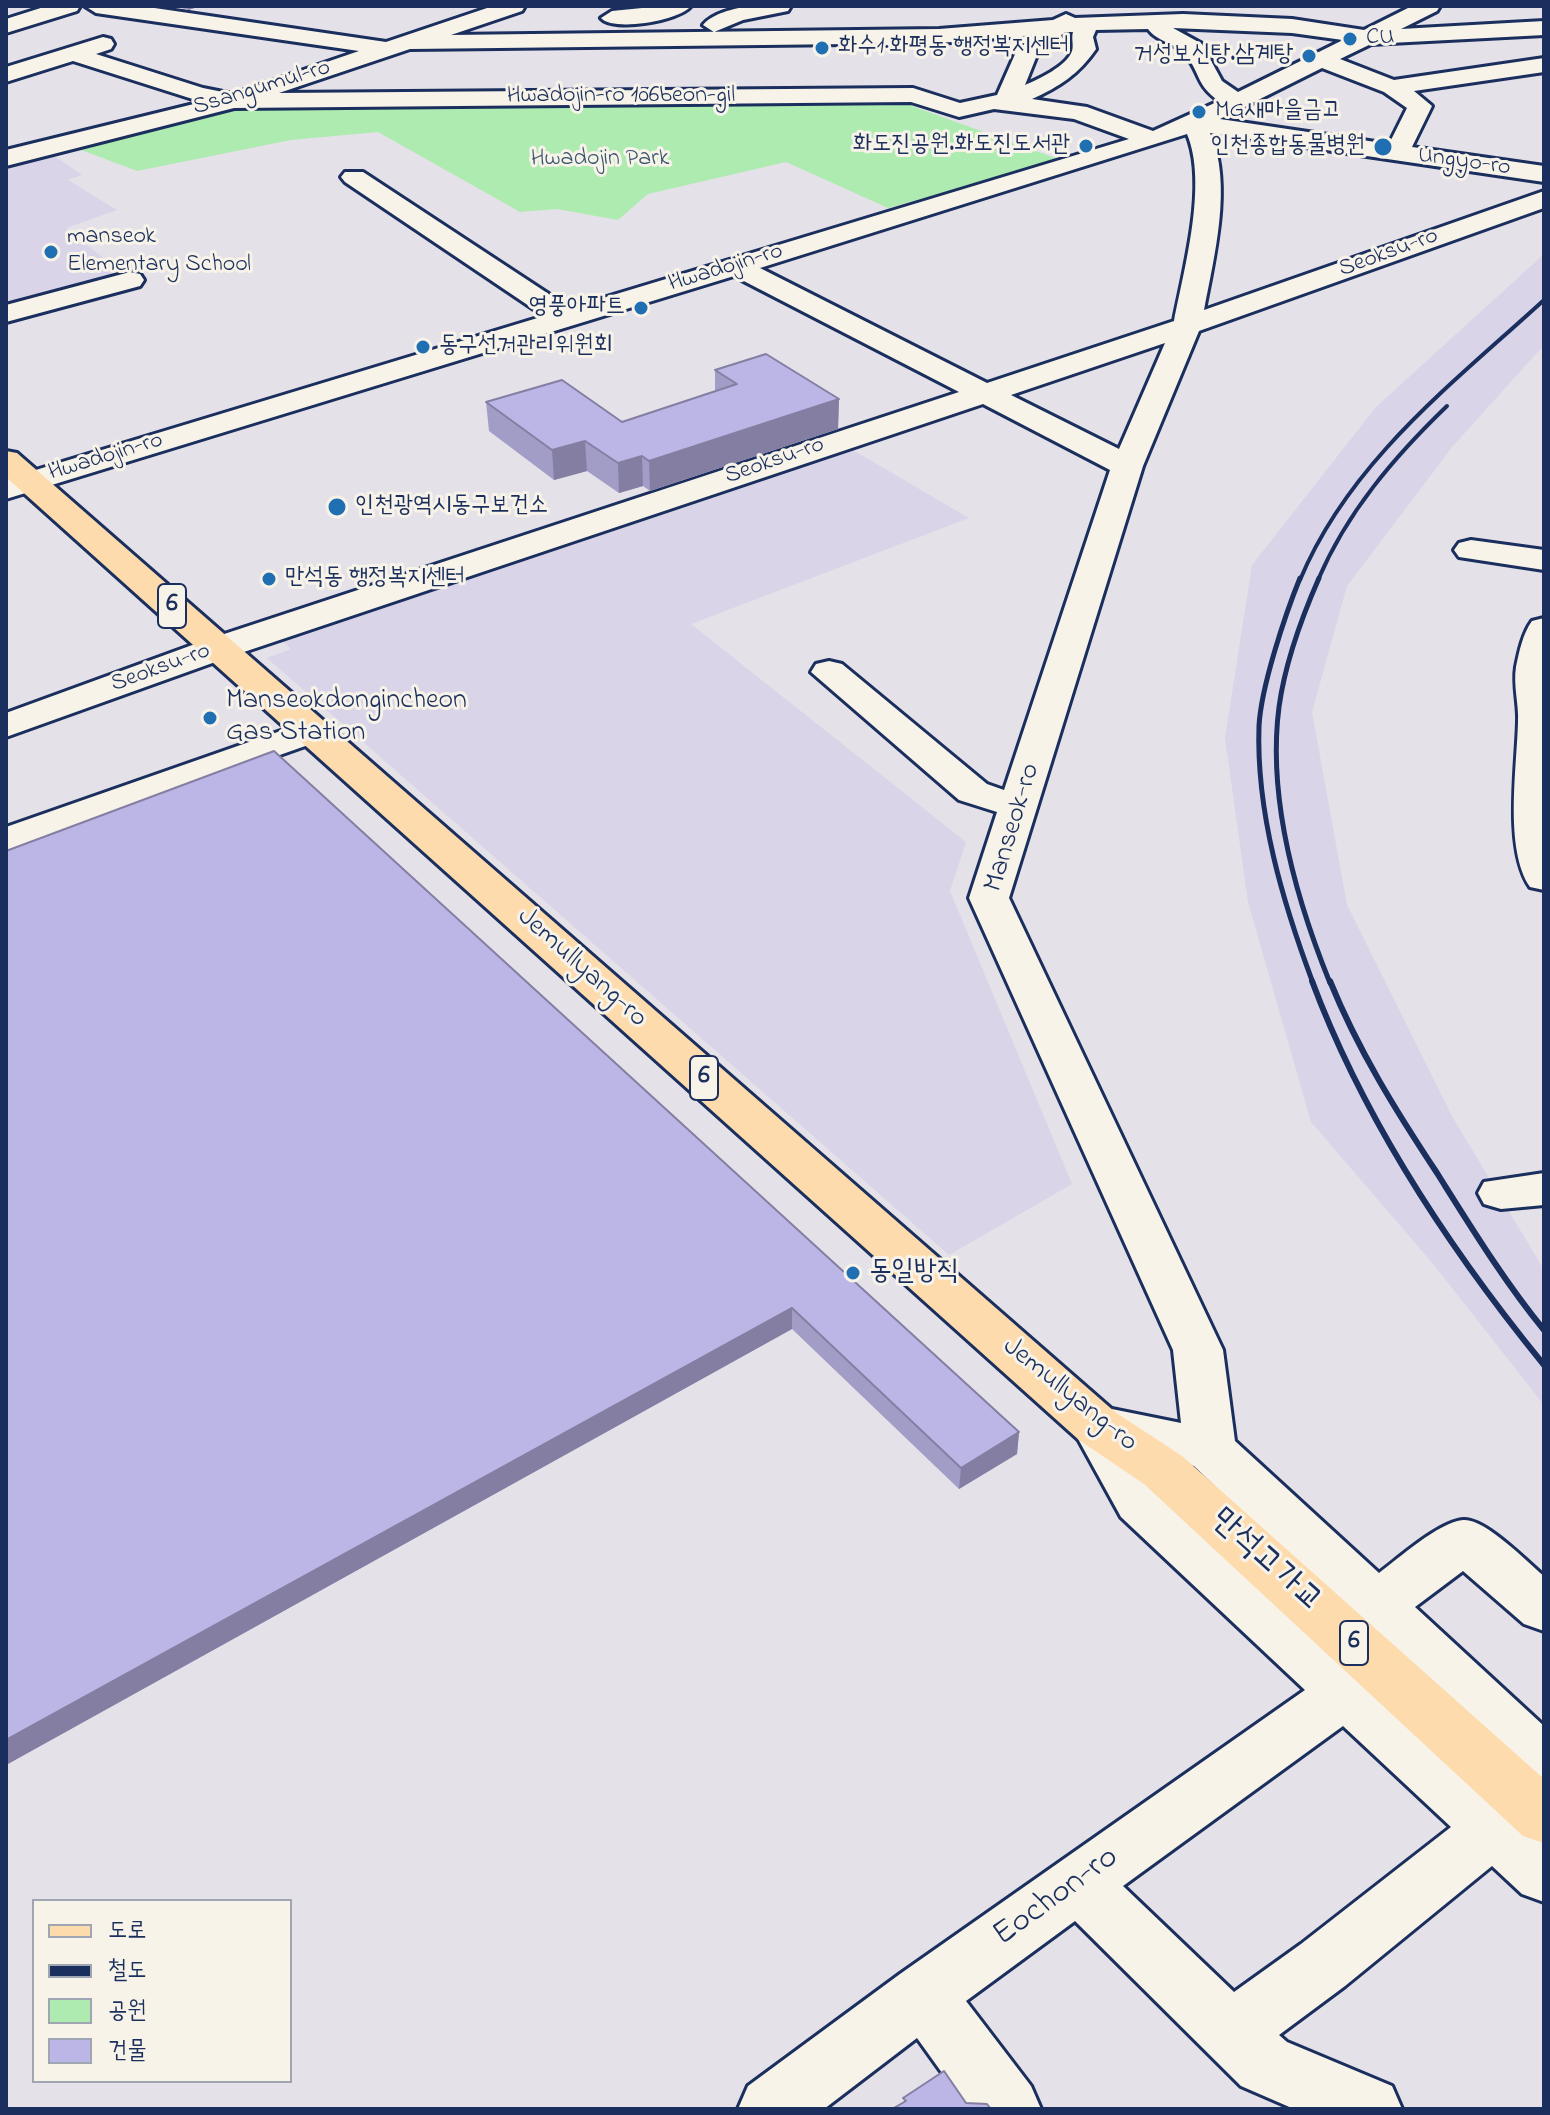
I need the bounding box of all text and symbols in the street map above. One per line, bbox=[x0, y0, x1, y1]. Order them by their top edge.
place label: CU bbox=[1366, 25, 1394, 53]
marker: CU bbox=[1341, 30, 1359, 48]
place label: 화수1·화평동 행정복지센터 bbox=[838, 34, 1069, 62]
marker: 화수1·화평동 행정복지센터 bbox=[813, 39, 831, 57]
place label: 거성보신탕.삼계탕 bbox=[1134, 42, 1293, 70]
marker: 거성보신탕.삼계탕 bbox=[1300, 47, 1318, 65]
street label: Ssangumul-ro bbox=[190, 54, 334, 124]
street label: Hwadojin-ro 106beon-gil bbox=[507, 83, 735, 111]
place label: MG새마을금고 bbox=[1215, 98, 1341, 126]
marker: MG새마을금고 bbox=[1190, 103, 1208, 121]
place label: 화도진공원.화도진도서관 bbox=[853, 132, 1070, 160]
place label: 인천종합동물병원 bbox=[1210, 133, 1365, 161]
marker: 인천종합동물병원 bbox=[1372, 136, 1394, 158]
marker: 화도진공원.화도진도서관 bbox=[1077, 137, 1095, 155]
street label: Ungyo-ro bbox=[1416, 142, 1512, 184]
park label: Hwadojin Park bbox=[531, 146, 669, 174]
street label: Seoksu-ro bbox=[1336, 223, 1442, 285]
place label: manseok Elementary School bbox=[67, 224, 251, 280]
street label: Hwadojin-ro bbox=[665, 238, 787, 300]
marker: manseok Elementary School bbox=[42, 243, 60, 261]
place label: 영풍아파트 bbox=[528, 294, 625, 322]
marker: 영풍아파트 bbox=[632, 299, 650, 317]
place label: 동구선거관리위원회 bbox=[439, 333, 613, 361]
marker: 동구선거관리위원회 bbox=[414, 338, 432, 356]
street label: Hwadojin-ro bbox=[45, 427, 167, 489]
street label: Seoksu-ro bbox=[722, 432, 828, 492]
place label: 인천광역시동구보건소 bbox=[355, 493, 548, 521]
marker: 인천광역시동구보건소 bbox=[326, 496, 348, 518]
place label: 만석동 행정복지센터 bbox=[285, 565, 465, 593]
marker: 만석동 행정복지센터 bbox=[260, 570, 278, 588]
road number: 6 bbox=[158, 584, 186, 628]
street label: Seoksu-ro bbox=[108, 638, 214, 700]
place label: Manseokdongincheon Gas Station bbox=[226, 685, 467, 751]
marker: Manseokdongincheon Gas Station bbox=[201, 709, 219, 727]
street label: Manseok-ro bbox=[979, 760, 1049, 896]
street label: Jemullyang-ro bbox=[509, 902, 653, 1036]
road number: 6 bbox=[690, 1056, 718, 1100]
place label: 동일방직 bbox=[869, 1256, 959, 1290]
marker: 동일방직 bbox=[844, 1264, 862, 1282]
street label: Jemullyang-ro bbox=[995, 1331, 1143, 1461]
street label: 만석고가교 bbox=[1201, 1501, 1329, 1623]
road number: 6 bbox=[1340, 1621, 1368, 1665]
street label: Eochon-ro bbox=[986, 1839, 1128, 1957]
legend bbox=[32, 1899, 292, 2083]
text: 도로 bbox=[108, 1914, 147, 1949]
text: 철도 bbox=[108, 1954, 147, 1989]
text: 공원 bbox=[108, 1994, 147, 2029]
text: 건물 bbox=[108, 2034, 147, 2069]

